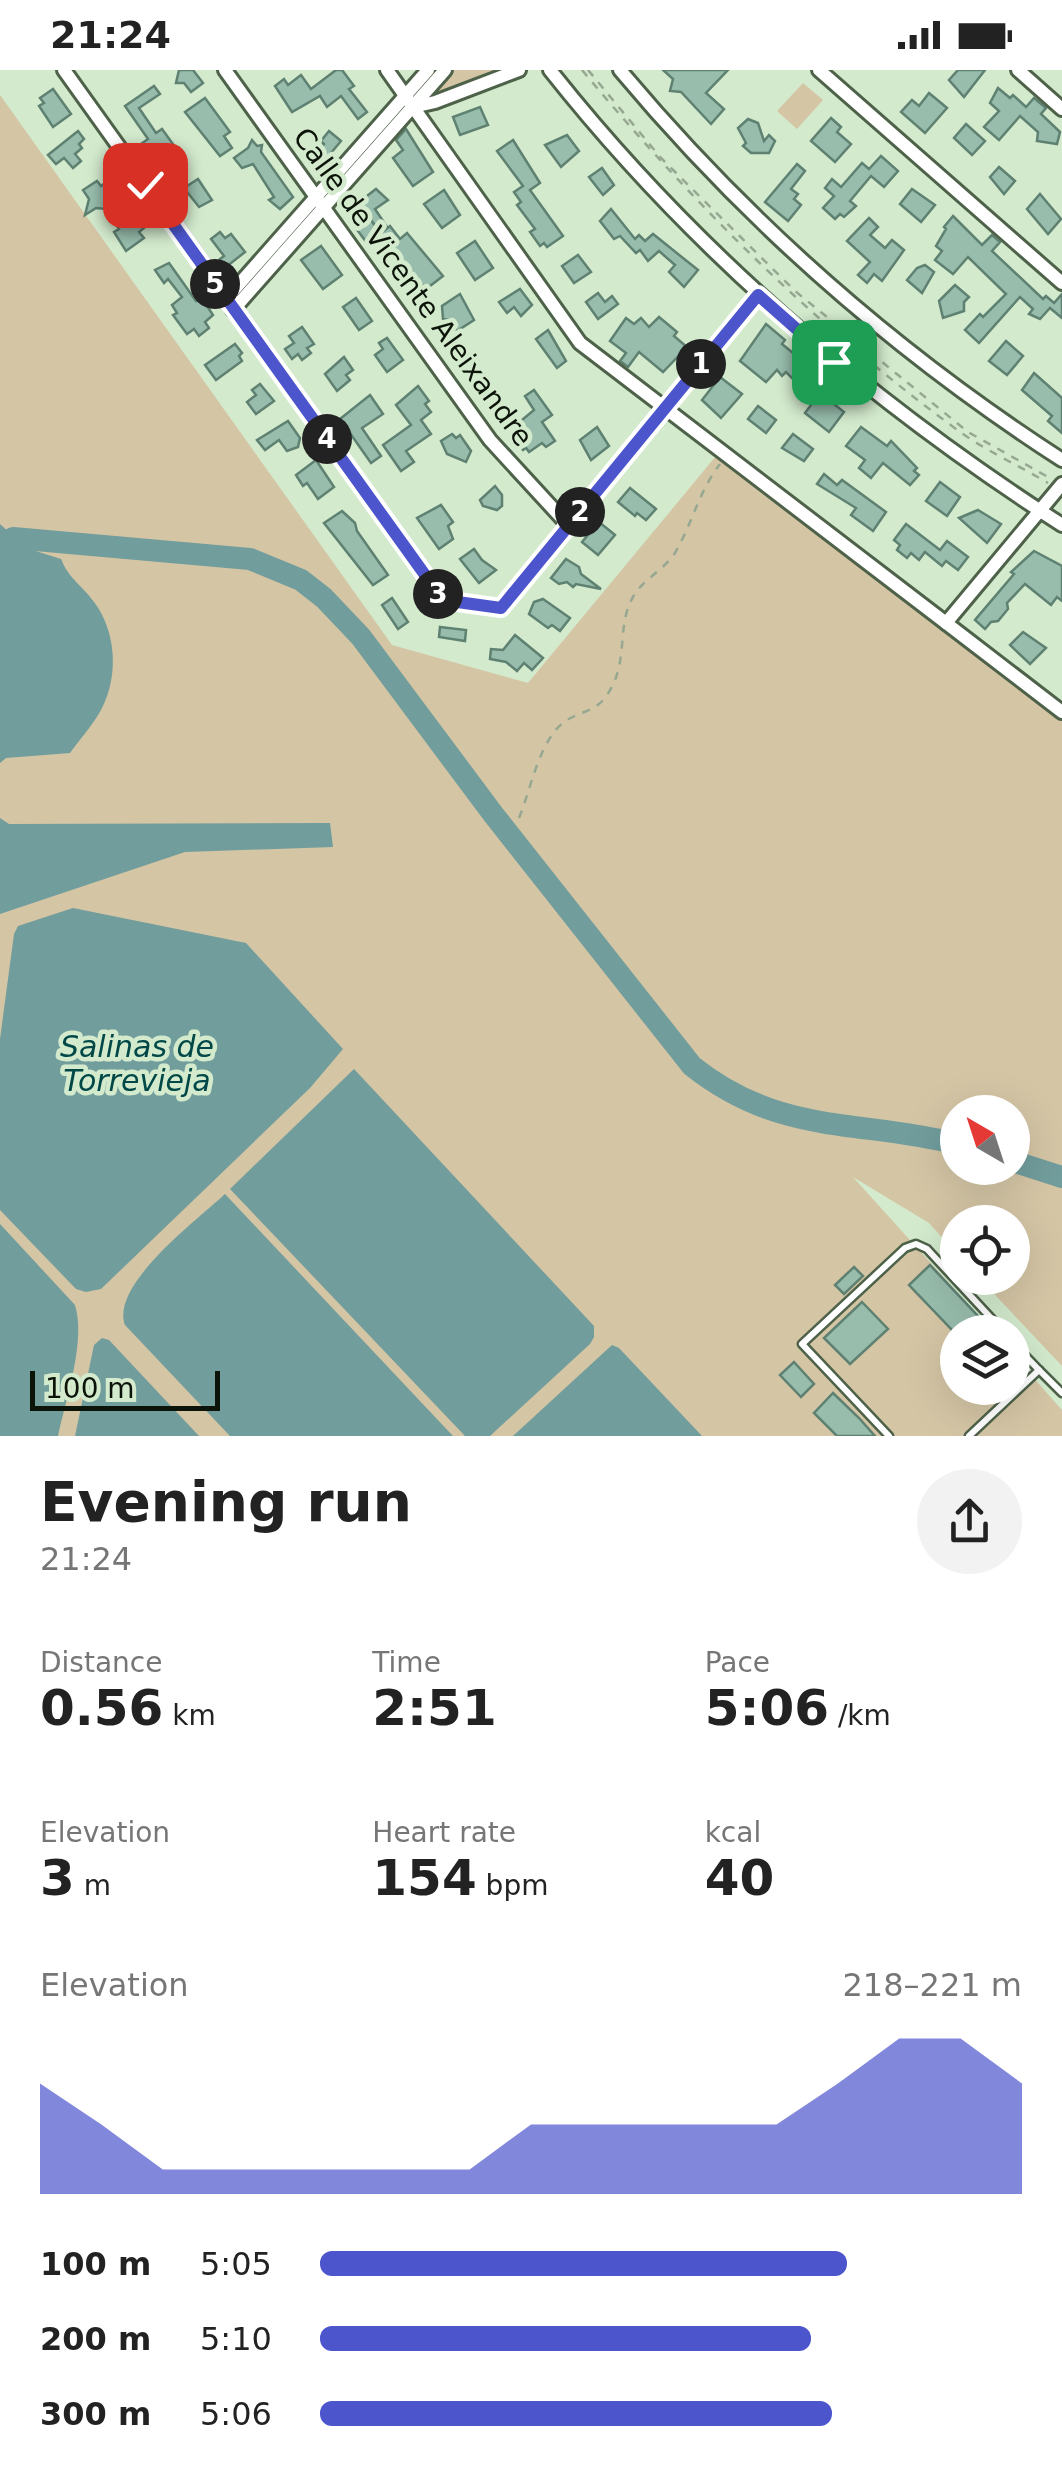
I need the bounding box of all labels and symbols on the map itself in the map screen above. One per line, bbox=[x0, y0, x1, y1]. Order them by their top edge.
street label: Calle de Vicente Aleixandre bbox=[286, 121, 540, 453]
pin bbox=[103, 143, 188, 228]
pin: 5 bbox=[190, 259, 240, 309]
pin bbox=[792, 320, 877, 405]
pin: 1 bbox=[676, 339, 726, 389]
pin: 4 bbox=[302, 414, 352, 464]
pin: 2 bbox=[555, 487, 605, 537]
pin: 3 bbox=[413, 569, 463, 619]
water label: Salinas de Torrevieja bbox=[60, 1029, 214, 1098]
north arrow bbox=[940, 1095, 1030, 1185]
scale bar bbox=[30, 1366, 220, 1410]

